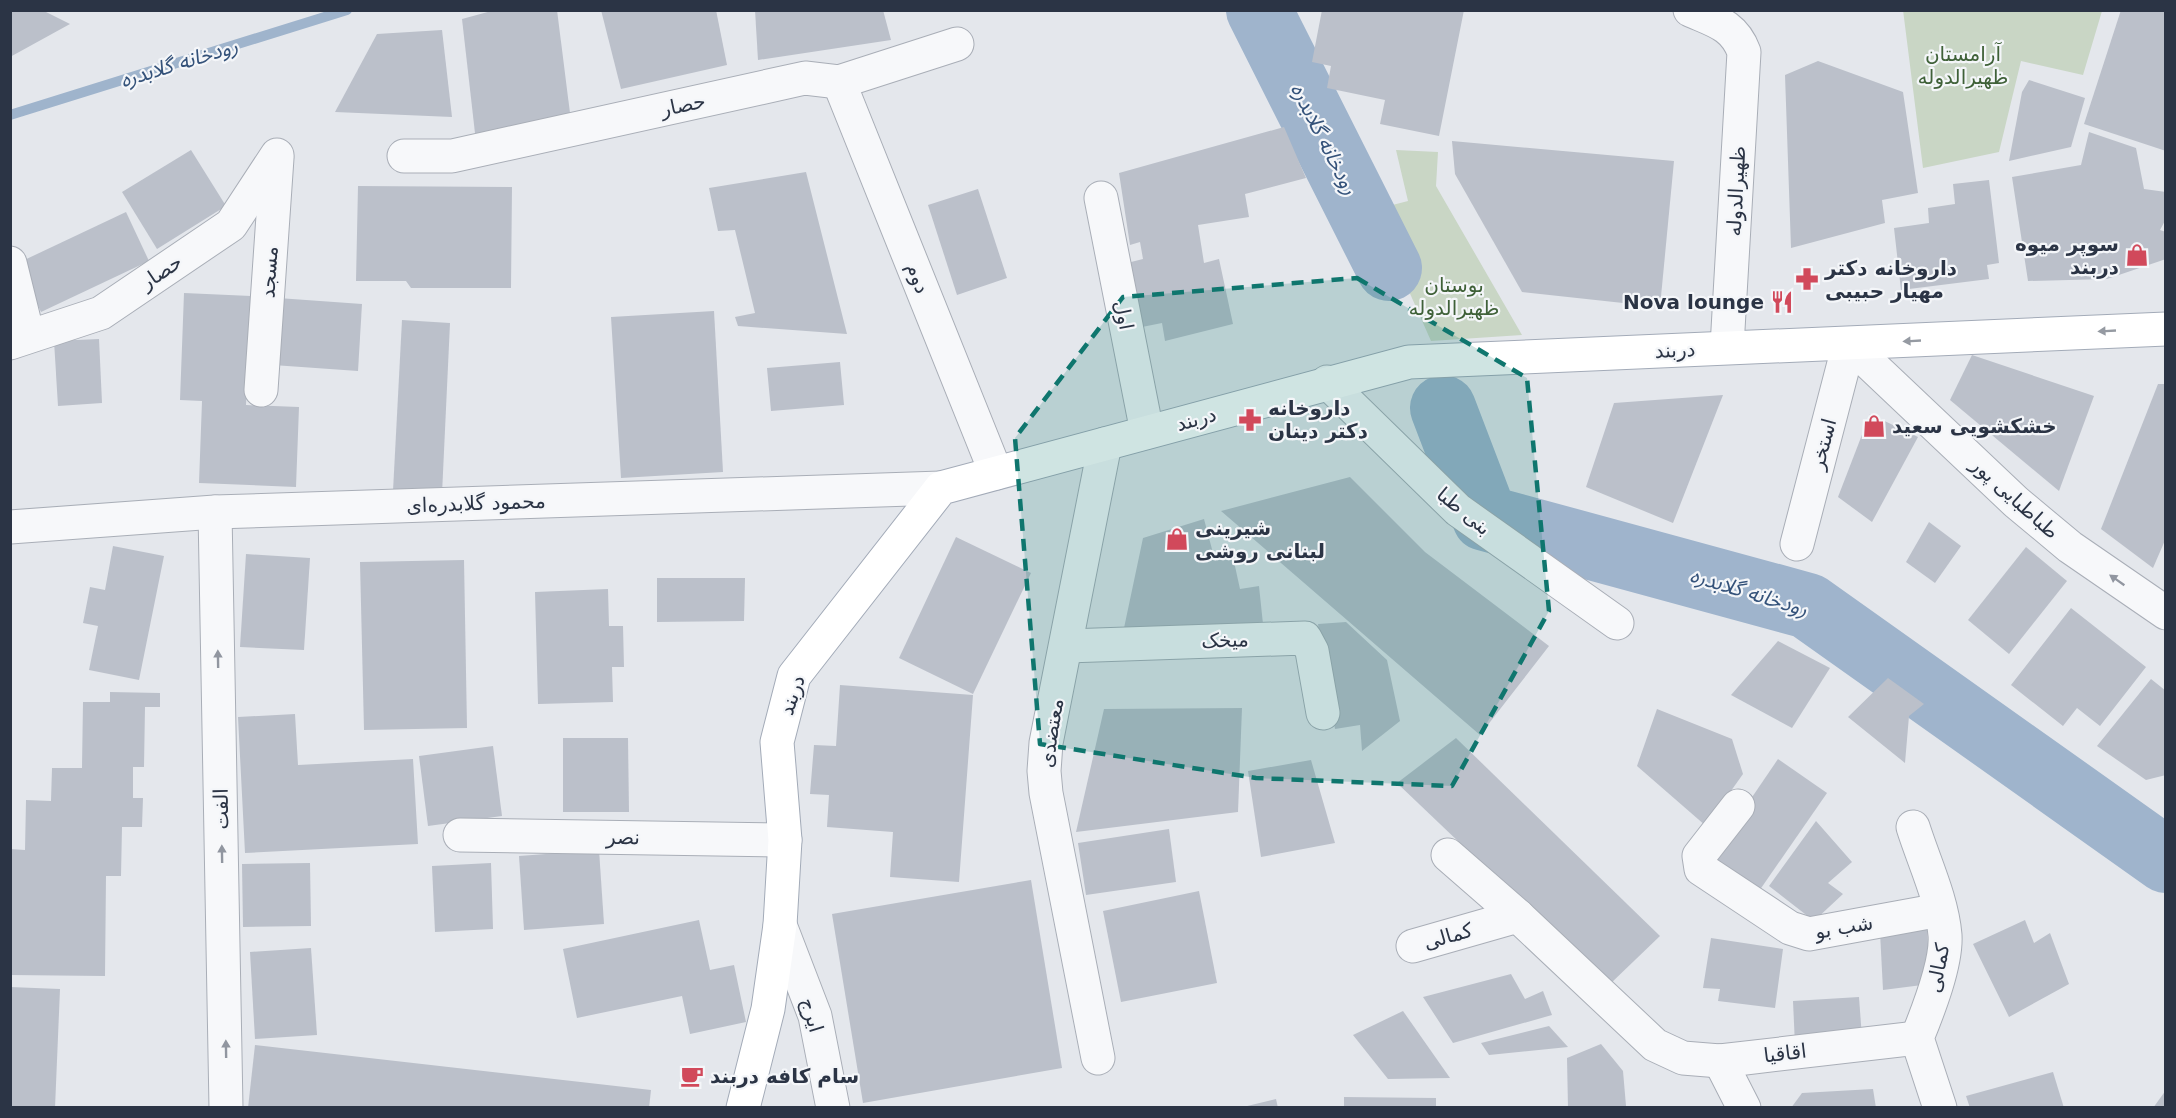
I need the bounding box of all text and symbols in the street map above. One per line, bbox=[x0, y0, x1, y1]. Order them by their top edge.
water label: رودخانه گلابدره bbox=[117, 34, 241, 92]
park label: آرامستان ظهیرالدوله bbox=[1918, 41, 2008, 89]
water label: رودخانه گلابدره bbox=[1286, 79, 1362, 199]
street label: حصار bbox=[657, 89, 708, 122]
street label: ظهیرالدوله bbox=[1722, 145, 1750, 237]
place label: سوپر میوه دربند bbox=[2015, 232, 2119, 279]
shop icon: سوپر میوه دربند bbox=[2124, 242, 2150, 268]
street label: مسجد bbox=[255, 245, 283, 299]
street label: حصار bbox=[135, 249, 187, 295]
place label: داروخانه دکتر مهیار حبیبی bbox=[1824, 256, 1957, 303]
street label: دوم bbox=[901, 259, 935, 297]
pharmacy icon: داروخانه دکتر مهیار حبیبی bbox=[1794, 266, 1820, 292]
park label: بوستان ظهیرالدوله bbox=[1409, 273, 1499, 320]
restaurant icon: Nova lounge bbox=[1769, 289, 1795, 315]
place label: Nova lounge bbox=[1623, 290, 1764, 314]
street label: اول bbox=[1109, 298, 1139, 332]
one-way arrow bbox=[2098, 327, 2117, 336]
one-way arrow bbox=[1903, 336, 1922, 345]
street label: دربند bbox=[1654, 337, 1696, 363]
place label: داروخانه دکتر دینان bbox=[1268, 396, 1368, 443]
street label: دربند bbox=[1173, 402, 1219, 436]
pharmacy icon: داروخانه دکتر دینان bbox=[1237, 407, 1263, 433]
shop icon: خشکشویی سعید bbox=[1861, 413, 1887, 439]
place label: خشکشویی سعید bbox=[1892, 414, 2057, 438]
street label: استخر bbox=[1804, 416, 1841, 473]
street label: طباطبایی پور bbox=[1965, 452, 2064, 545]
street label: بنی طبا bbox=[1432, 482, 1496, 540]
street label: محمود گلابدره‌ای bbox=[406, 489, 546, 517]
place label: شیرینی لبنانی روشی bbox=[1195, 516, 1325, 563]
shop icon: شیرینی لبنانی روشی bbox=[1164, 526, 1190, 552]
water label: رودخانه گلابدره bbox=[1687, 563, 1811, 621]
one-way arrow bbox=[2110, 574, 2126, 586]
street label: میخک bbox=[1201, 627, 1249, 653]
one-way arrow bbox=[214, 650, 223, 669]
street label: دربند bbox=[774, 672, 810, 718]
street label: معتضدی bbox=[1034, 697, 1068, 769]
street label: الفت bbox=[209, 788, 233, 830]
street label: نصر bbox=[605, 825, 640, 849]
one-way arrow bbox=[217, 845, 227, 864]
street label: شب بو bbox=[1812, 910, 1875, 944]
street label: کمالی bbox=[1421, 917, 1476, 954]
street label: کمالی bbox=[1921, 941, 1955, 995]
street label: ایرج bbox=[795, 995, 829, 1035]
street label: اقاقیا bbox=[1762, 1038, 1808, 1068]
one-way arrow bbox=[221, 1040, 231, 1059]
cafe icon: سام کافه دربند bbox=[679, 1063, 705, 1089]
place label: سام کافه دربند bbox=[710, 1064, 859, 1088]

